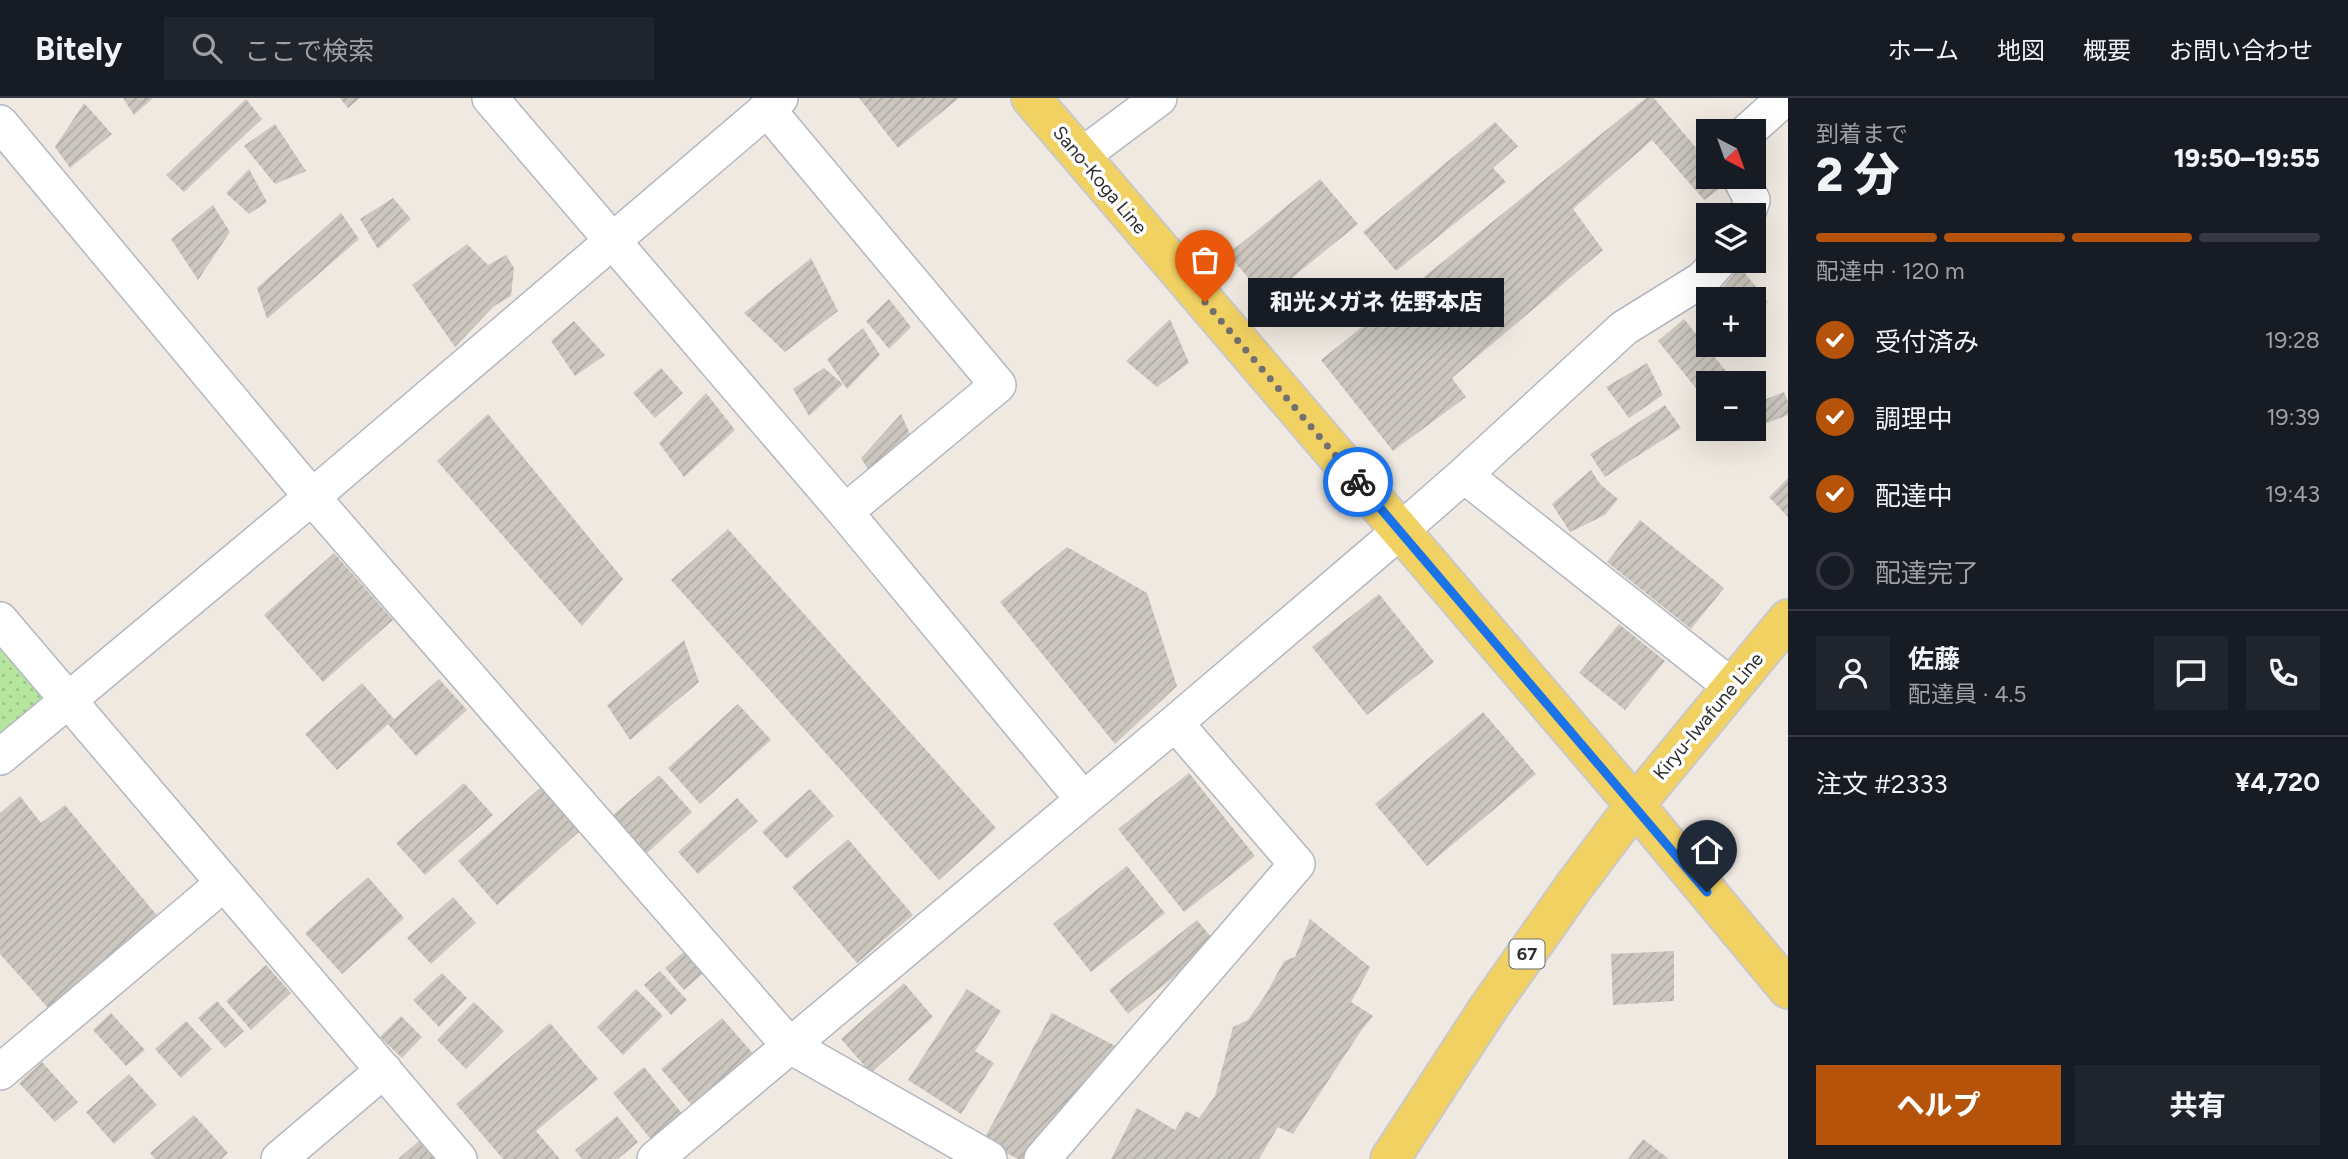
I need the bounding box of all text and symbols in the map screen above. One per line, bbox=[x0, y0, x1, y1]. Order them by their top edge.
search box bbox=[164, 17, 654, 80]
text: Bitely bbox=[35, 29, 122, 68]
icon: search bbox=[188, 29, 226, 67]
text: ここで検索 bbox=[244, 35, 374, 67]
text: ホーム bbox=[1888, 36, 1959, 65]
text: 地図 bbox=[1997, 36, 2045, 65]
text: 概要 bbox=[2083, 36, 2131, 65]
text: お問い合わせ bbox=[2169, 36, 2313, 65]
north arrow bbox=[1696, 119, 1766, 189]
map controls bbox=[1696, 119, 1766, 441]
text: 到着まで bbox=[1816, 120, 1908, 148]
street label: Sano-Koga Line bbox=[1048, 121, 1152, 239]
text: 19:50–19:55 bbox=[2174, 142, 2320, 174]
text: 2 分 bbox=[1816, 147, 1900, 203]
button: layers bbox=[1696, 203, 1766, 273]
pin bbox=[1175, 230, 1235, 302]
icon: bag bbox=[1186, 241, 1224, 279]
text: 配達中 · 120 m bbox=[1816, 257, 1965, 285]
callout: 和光メガネ 佐野本店 bbox=[1247, 278, 1502, 326]
button: + bbox=[1696, 287, 1766, 357]
text: 和光メガネ 佐野本店 bbox=[1270, 288, 1482, 316]
icon: check bbox=[1816, 321, 1854, 359]
text: 受付済み bbox=[1875, 326, 1979, 358]
text: 19:28 bbox=[2265, 326, 2320, 354]
button: − bbox=[1696, 371, 1766, 441]
icon: check bbox=[1816, 398, 1854, 436]
text: 調理中 bbox=[1875, 403, 1953, 435]
text: 19:39 bbox=[2266, 403, 2320, 431]
courier bbox=[1323, 447, 1393, 517]
icon: bike bbox=[1339, 463, 1377, 501]
icon: check bbox=[1816, 475, 1854, 513]
text: 配達中 bbox=[1875, 480, 1953, 512]
text: 19:43 bbox=[2265, 480, 2320, 508]
text: 配達完了 bbox=[1875, 557, 1979, 589]
button: person bbox=[1816, 636, 1890, 710]
button: chat bbox=[2154, 636, 2228, 710]
button: phone bbox=[2246, 636, 2320, 710]
text: 佐藤 bbox=[1908, 643, 1960, 675]
street label: Kiryu-Iwafune Line bbox=[1648, 648, 1768, 784]
text: 配達員 · 4.5 bbox=[1908, 680, 2027, 708]
text: ¥4,720 bbox=[2235, 766, 2320, 798]
text: 注文 #2333 bbox=[1816, 768, 1948, 800]
pin bbox=[1677, 820, 1737, 892]
icon: home bbox=[1688, 831, 1726, 869]
road number: 67 bbox=[1510, 940, 1544, 968]
button: ヘルプ bbox=[1816, 1065, 2061, 1145]
button: 共有 bbox=[2075, 1065, 2320, 1145]

